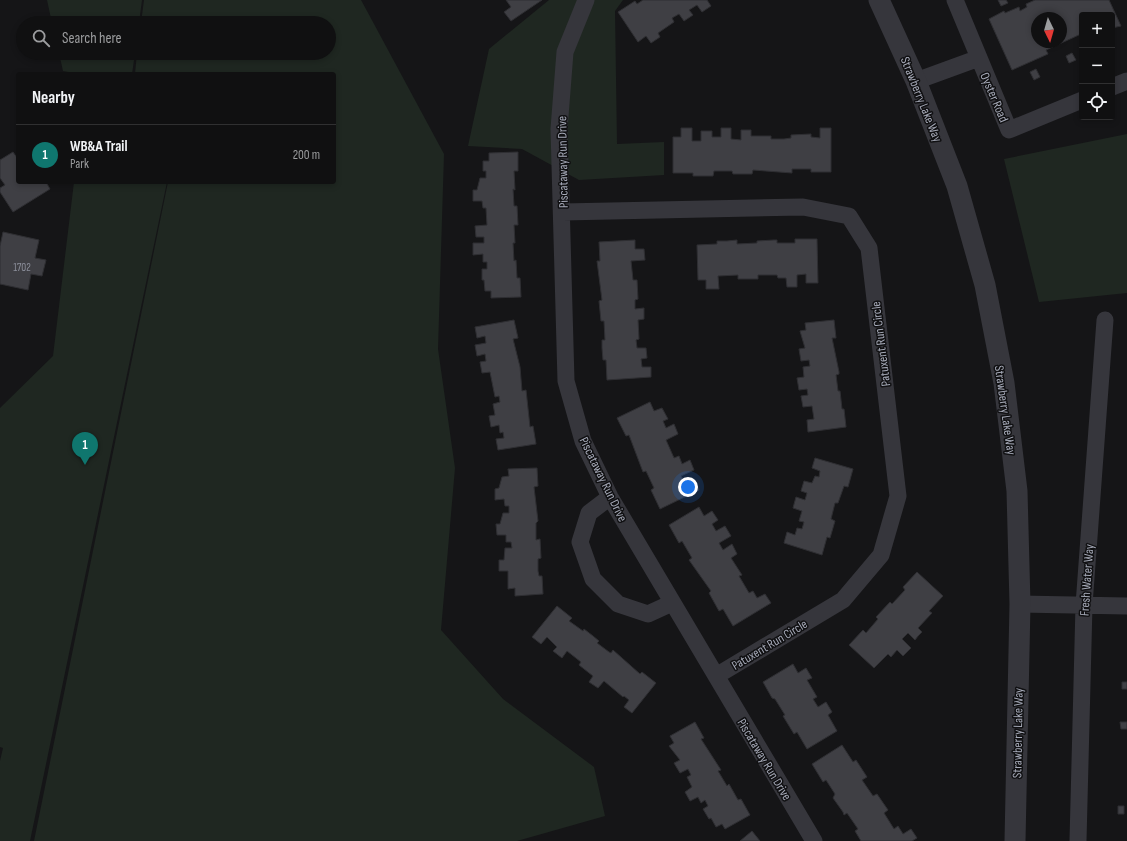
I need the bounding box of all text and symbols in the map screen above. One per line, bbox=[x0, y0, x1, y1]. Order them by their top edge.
north arrow bbox=[1031, 12, 1067, 48]
map controls bbox=[1079, 12, 1115, 120]
button: + bbox=[1079, 12, 1115, 48]
search box bbox=[16, 16, 336, 60]
icon: search bbox=[30, 27, 52, 49]
text: Search here bbox=[62, 29, 122, 48]
button: − bbox=[1079, 48, 1115, 84]
street label: Strawberry Lake Way bbox=[897, 54, 945, 144]
street label: Oyster Road bbox=[976, 70, 1012, 125]
button: locate bbox=[1079, 84, 1115, 120]
text: Nearby bbox=[32, 88, 75, 108]
street label: Piscataway Run Drive bbox=[554, 116, 572, 208]
text: WB&A Trail bbox=[70, 137, 127, 156]
text: 1 bbox=[42, 147, 48, 163]
text: 200 m bbox=[293, 147, 320, 163]
text: Park bbox=[70, 156, 89, 172]
house number: 1702 bbox=[13, 261, 31, 274]
street label: Patuxent Run Circle bbox=[868, 300, 894, 387]
street label: Strawberry Lake Way bbox=[991, 364, 1019, 456]
pin: 1 bbox=[72, 432, 98, 465]
street label: Piscataway Run Drive bbox=[576, 434, 631, 524]
your location bbox=[678, 477, 698, 497]
street label: Fresh Water Way bbox=[1077, 544, 1097, 617]
street label: Patuxent Run Circle bbox=[729, 616, 810, 674]
street label: Strawberry Lake Way bbox=[1009, 688, 1027, 778]
street label: Piscataway Run Drive bbox=[734, 716, 795, 803]

